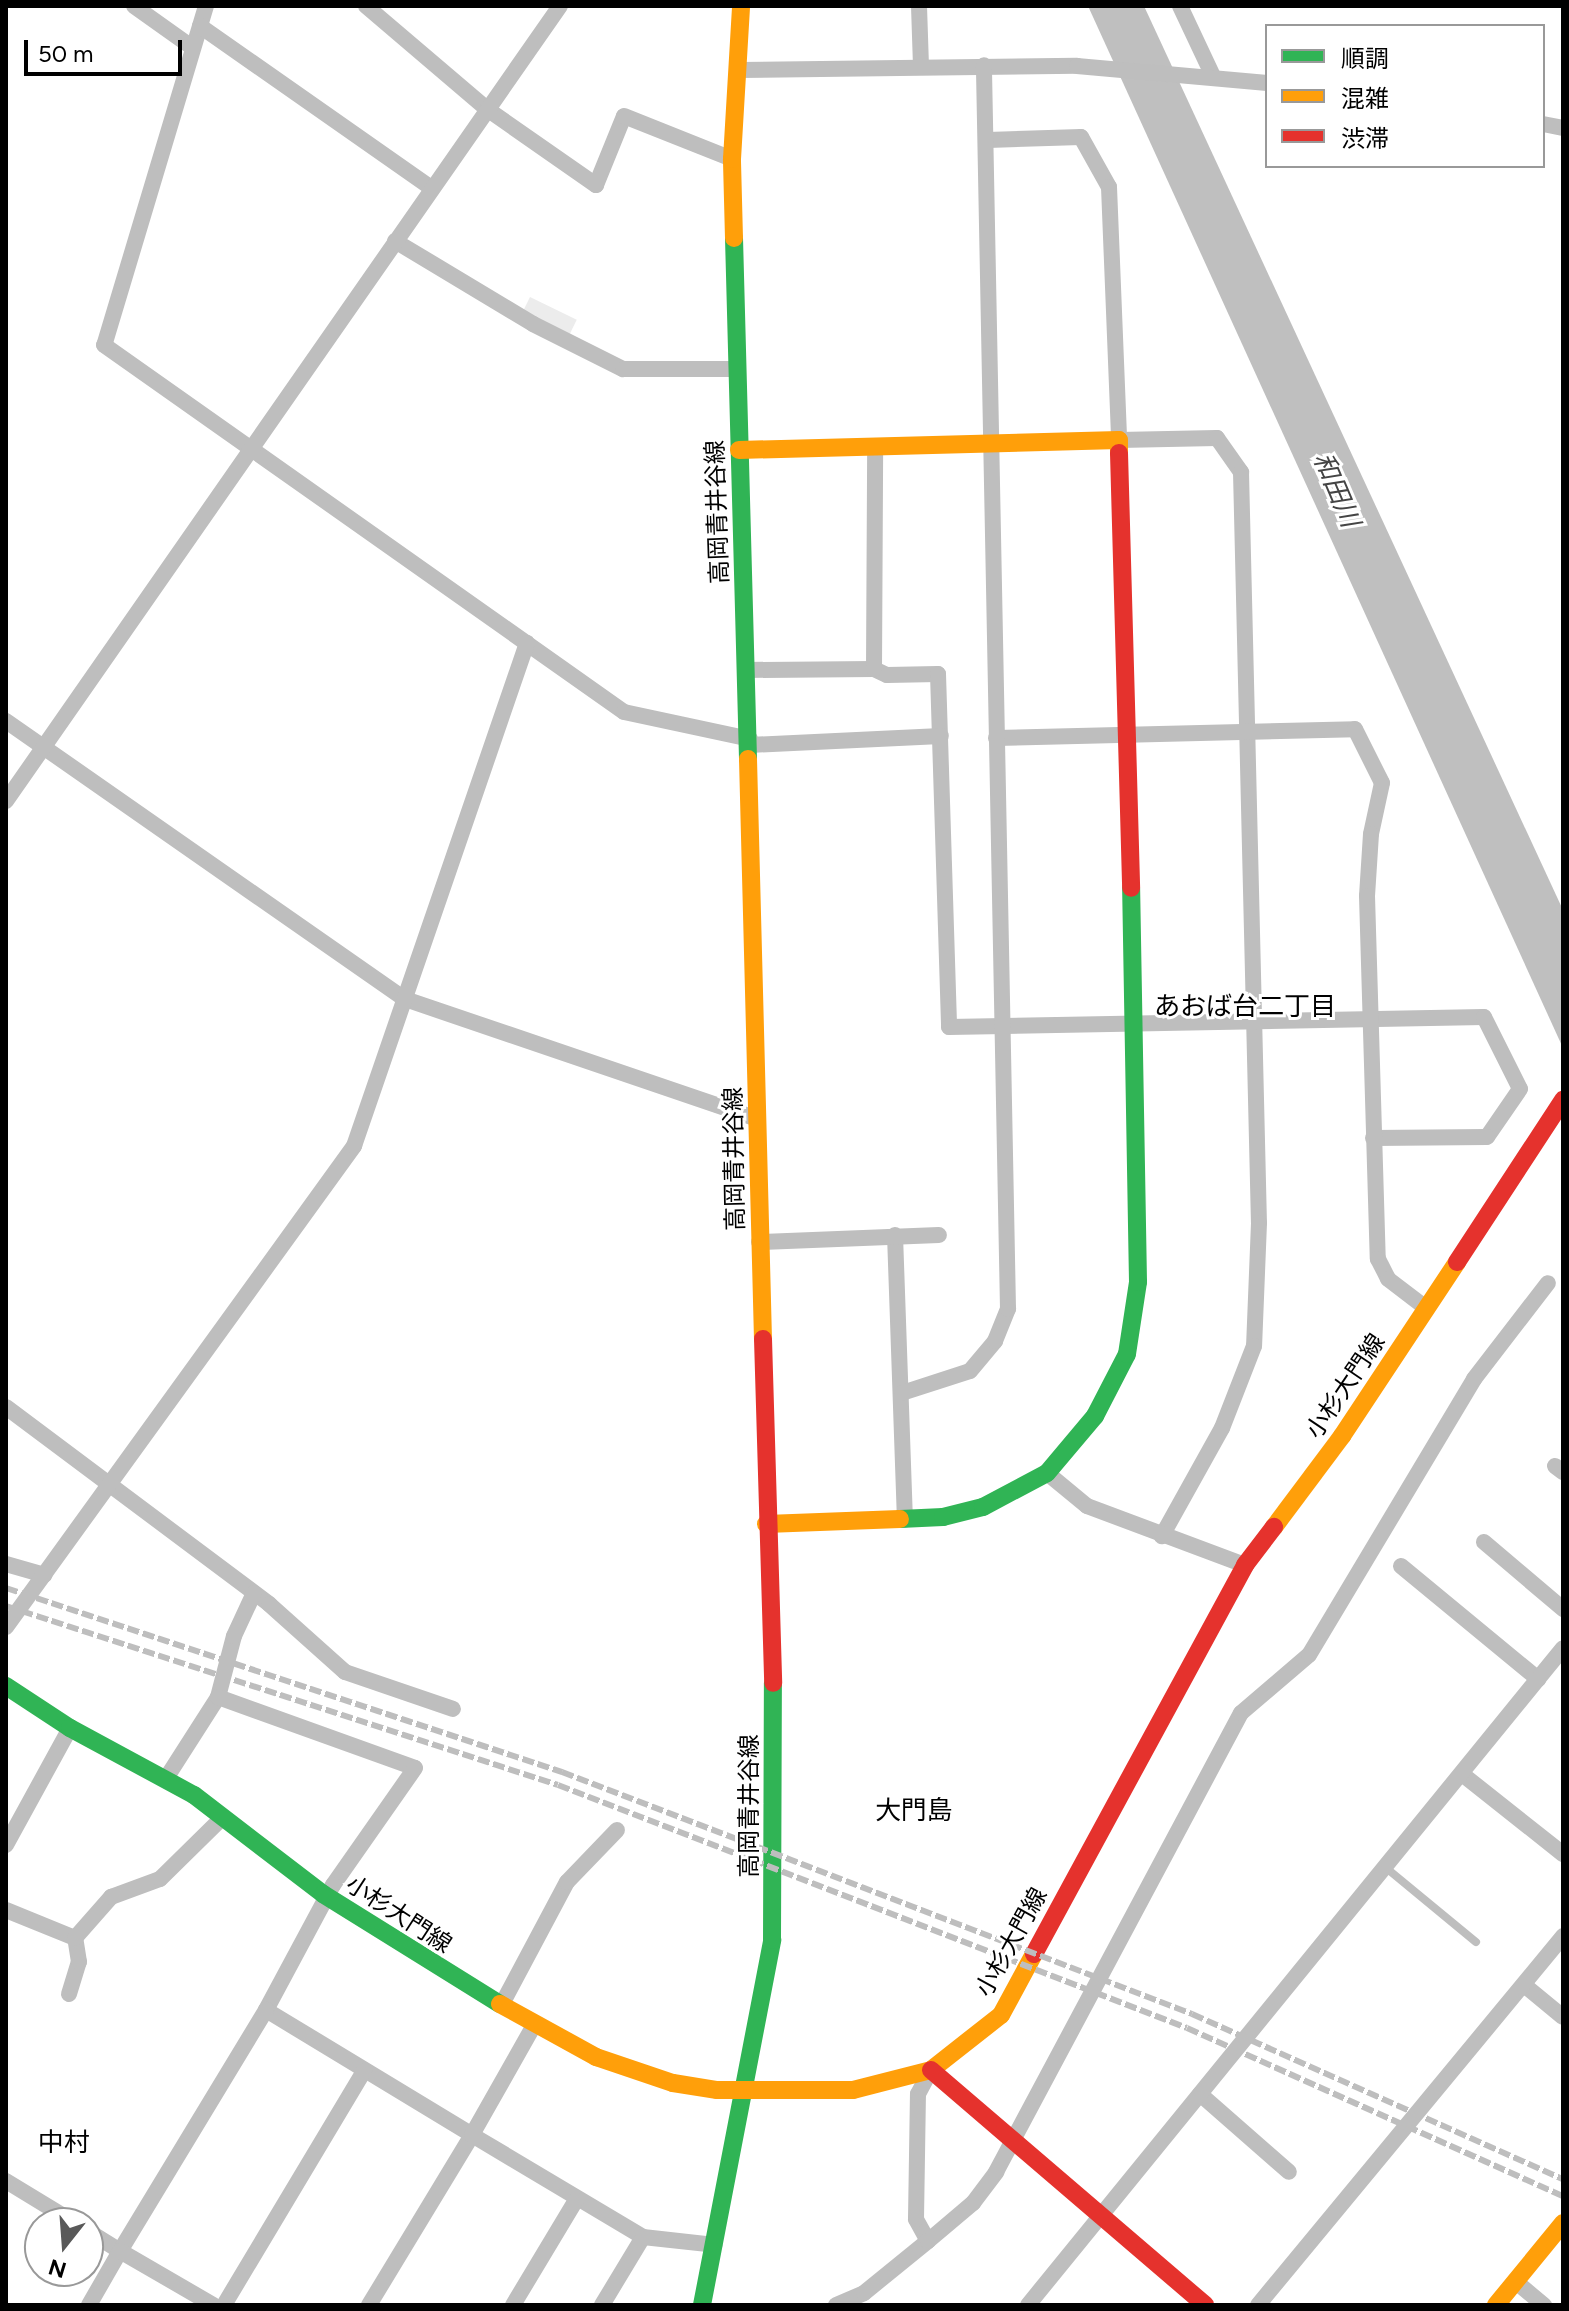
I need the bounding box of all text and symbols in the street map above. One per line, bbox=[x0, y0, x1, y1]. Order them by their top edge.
scale bar bbox=[28, 24, 186, 74]
legend bbox=[1265, 24, 1545, 168]
text: 50 m bbox=[38, 39, 94, 68]
text: 順調 bbox=[1341, 44, 1389, 73]
text: 混雑 bbox=[1341, 84, 1389, 113]
text: 渋滞 bbox=[1341, 124, 1389, 153]
street label: 高岡青井谷線 bbox=[700, 440, 734, 584]
water label: 和田川 bbox=[1306, 448, 1366, 532]
district label: あおば台二丁目 bbox=[1154, 991, 1336, 1023]
street label: 高岡青井谷線 bbox=[718, 1087, 750, 1231]
street label: 小杉大門線 bbox=[1300, 1328, 1390, 1444]
street label: 高岡青井谷線 bbox=[735, 1734, 763, 1878]
district label: 大門島 bbox=[875, 1795, 953, 1827]
street label: 小杉大門線 bbox=[341, 1869, 457, 1959]
street label: 小杉大門線 bbox=[969, 1883, 1053, 2001]
district label: 中村 bbox=[38, 2127, 90, 2159]
north arrow bbox=[24, 2207, 104, 2287]
text: N bbox=[45, 2253, 70, 2284]

